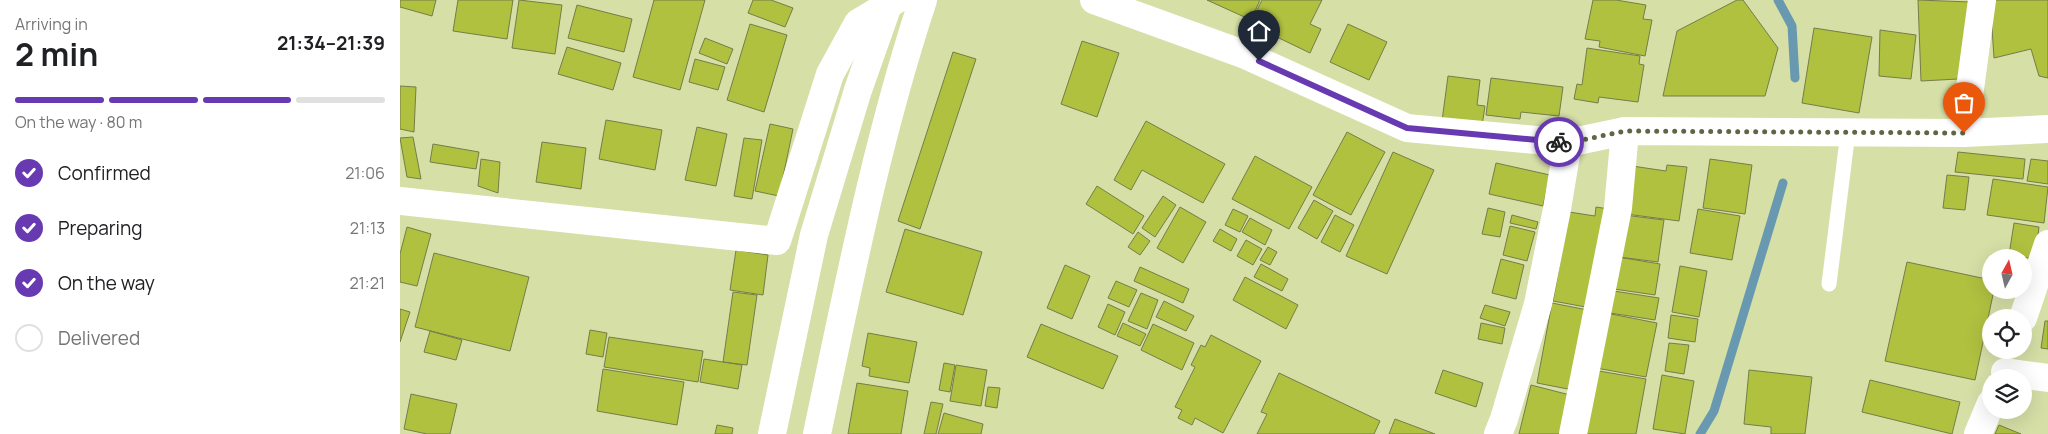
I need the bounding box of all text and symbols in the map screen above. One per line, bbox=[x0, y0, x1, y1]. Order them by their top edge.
pin bbox=[1238, 10, 1280, 61]
text: Arriving in bbox=[15, 13, 88, 35]
icon: home bbox=[1245, 17, 1273, 45]
text: 21:34–21:39 bbox=[277, 30, 385, 56]
text: 2 min bbox=[15, 32, 98, 76]
pin bbox=[1943, 82, 1985, 133]
icon: bag bbox=[1950, 89, 1978, 117]
text: On the way · 80 m bbox=[15, 111, 142, 133]
courier bbox=[1534, 117, 1584, 167]
icon: bike bbox=[1545, 128, 1573, 156]
icon: check bbox=[15, 159, 43, 187]
text: Confirmed bbox=[58, 160, 151, 186]
text: 21:06 bbox=[345, 162, 385, 184]
icon: check bbox=[15, 214, 43, 242]
text: Preparing bbox=[58, 215, 143, 241]
text: 21:13 bbox=[350, 217, 385, 239]
north arrow bbox=[1982, 249, 2032, 299]
map controls bbox=[1982, 249, 2032, 419]
icon: check bbox=[15, 269, 43, 297]
text: On the way bbox=[58, 270, 155, 296]
text: 21:21 bbox=[349, 272, 385, 294]
button: locate bbox=[1982, 309, 2032, 359]
text: Delivered bbox=[58, 325, 140, 351]
button: layers bbox=[1982, 369, 2032, 419]

